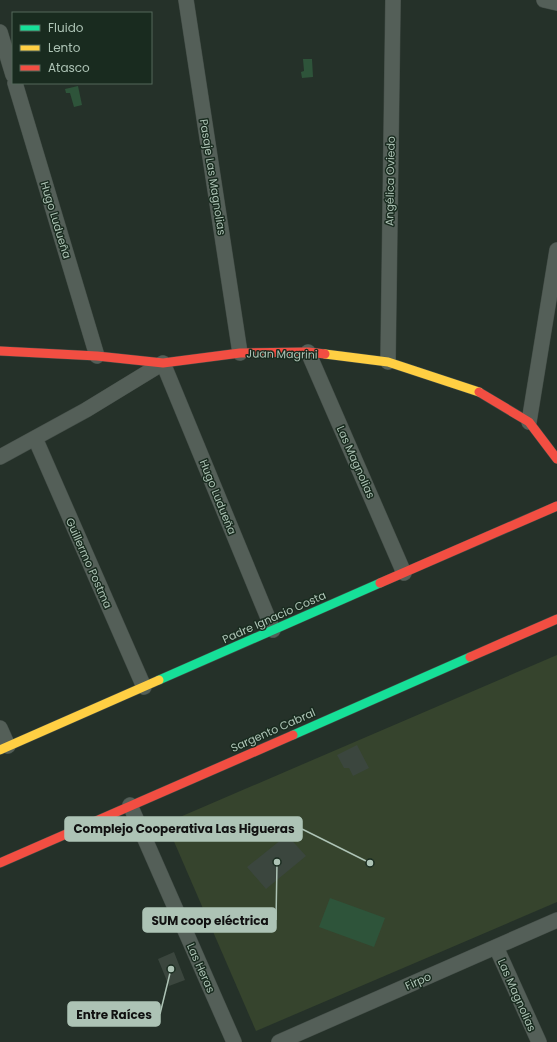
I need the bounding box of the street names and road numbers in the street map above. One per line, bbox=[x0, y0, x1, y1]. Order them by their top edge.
street label: Pasaje Las Magnolias bbox=[196, 118, 230, 236]
street label: Angélica Oviedo bbox=[381, 136, 399, 226]
street label: Hugo Ludueña bbox=[37, 180, 75, 260]
street label: Juan Magrini bbox=[246, 345, 318, 363]
street label: Las Magnolias bbox=[333, 423, 379, 501]
street label: Hugo Ludueña bbox=[196, 457, 240, 537]
street label: Guillermo Postma bbox=[62, 515, 116, 611]
street label: Padre Ignacio Costa bbox=[220, 587, 328, 647]
street label: Sargento Cabral bbox=[228, 704, 318, 756]
street label: Las Heras bbox=[183, 941, 219, 996]
street label: Las Magnolias bbox=[494, 956, 540, 1034]
street label: Firpo bbox=[402, 968, 434, 994]

